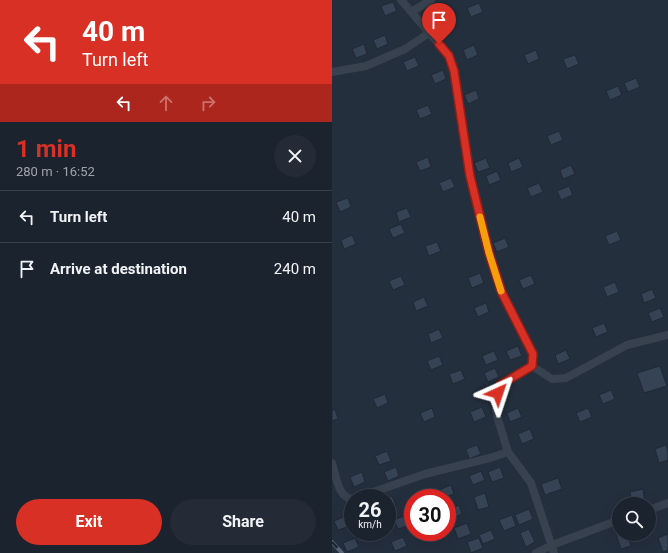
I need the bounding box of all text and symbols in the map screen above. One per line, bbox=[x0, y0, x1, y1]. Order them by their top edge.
pin bbox=[422, 3, 456, 44]
icon: arrive bbox=[428, 9, 450, 31]
text: 40 m bbox=[82, 15, 145, 48]
icon: left bbox=[16, 16, 68, 68]
text: Turn left bbox=[82, 49, 148, 70]
icon: left bbox=[113, 92, 135, 114]
icon: ahead bbox=[155, 92, 177, 114]
icon: right bbox=[197, 92, 219, 114]
text: 1 min bbox=[16, 135, 76, 163]
button: close bbox=[274, 135, 316, 177]
text: 280 m · 16:52 bbox=[16, 164, 95, 179]
icon: left bbox=[16, 206, 38, 228]
text: Turn left bbox=[50, 208, 107, 226]
text: 40 m bbox=[282, 208, 316, 226]
icon: arrive bbox=[16, 258, 38, 280]
text: Arrive at destination bbox=[50, 260, 187, 278]
text: 240 m bbox=[274, 260, 316, 278]
position arrow bbox=[477, 372, 519, 414]
speed limit sign: 30 bbox=[404, 489, 456, 541]
map controls bbox=[612, 497, 656, 541]
button: search bbox=[612, 497, 656, 541]
text: 26 bbox=[359, 498, 381, 522]
button: Exit bbox=[16, 499, 162, 545]
button: Share bbox=[170, 499, 316, 545]
text: km/h bbox=[358, 519, 382, 530]

